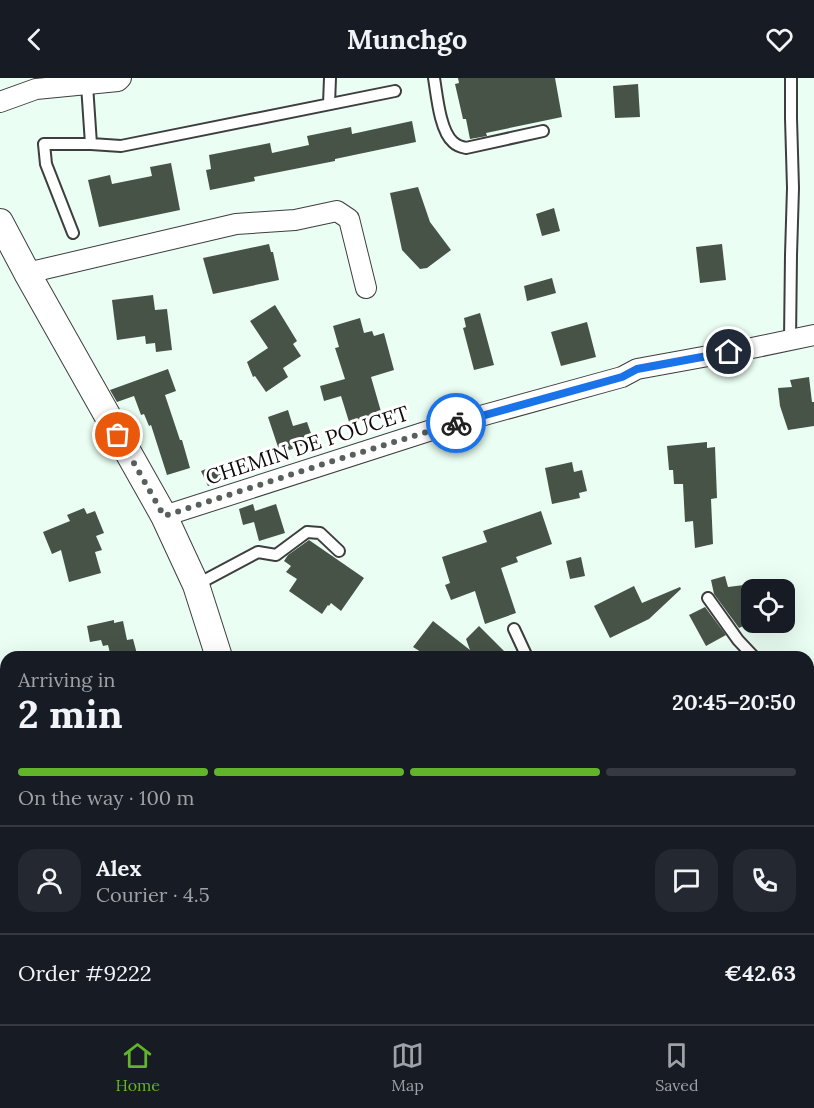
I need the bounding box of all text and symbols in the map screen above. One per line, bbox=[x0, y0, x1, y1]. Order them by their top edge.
text: Munchgo bbox=[347, 22, 467, 56]
icon: back bbox=[18, 23, 51, 56]
icon: heart bbox=[763, 23, 796, 56]
pin bbox=[703, 326, 754, 377]
icon: home bbox=[712, 335, 745, 368]
courier bbox=[426, 393, 486, 453]
street label: CHEMIN DE POUCET bbox=[202, 399, 412, 491]
icon: bike bbox=[440, 407, 473, 440]
pin bbox=[92, 409, 143, 460]
icon: bag bbox=[101, 418, 134, 451]
map controls bbox=[741, 579, 795, 633]
button: locate bbox=[741, 579, 795, 633]
text: Arriving in bbox=[18, 667, 115, 692]
text: 20:45–20:50 bbox=[672, 688, 796, 716]
text: 2 min bbox=[18, 689, 123, 739]
text: On the way · 100 m bbox=[18, 785, 194, 810]
button: person bbox=[18, 849, 81, 912]
button: chat bbox=[655, 849, 718, 912]
button: phone bbox=[733, 849, 796, 912]
text: Alex bbox=[96, 854, 141, 882]
text: Courier · 4.5 bbox=[96, 882, 210, 907]
text: Order #9222 bbox=[18, 959, 152, 987]
text: €42.63 bbox=[724, 959, 796, 987]
tab: Home bbox=[116, 1039, 160, 1095]
tab: Map bbox=[391, 1039, 424, 1095]
tab: Saved bbox=[655, 1039, 698, 1095]

